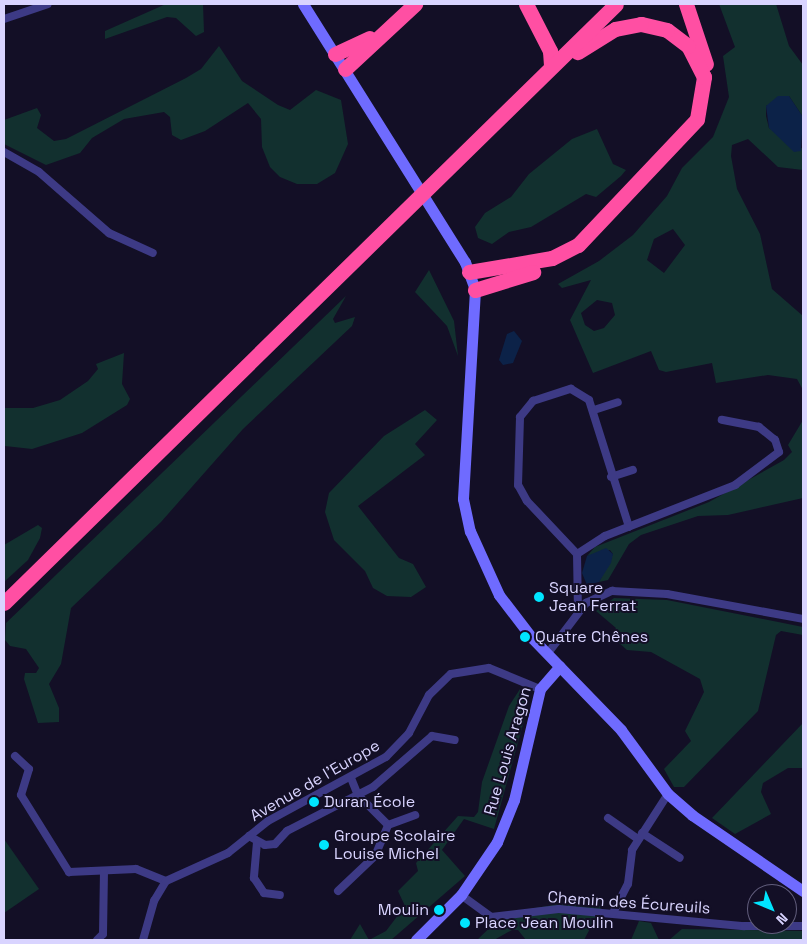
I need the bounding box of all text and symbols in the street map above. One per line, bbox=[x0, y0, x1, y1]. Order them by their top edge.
place label: Square Jean Ferrat bbox=[549, 578, 637, 616]
marker: Square Jean Ferrat bbox=[533, 591, 545, 603]
place label: Quatre Chênes bbox=[535, 627, 648, 647]
marker: Quatre Chênes bbox=[519, 631, 531, 643]
street label: Rue Louis Aragon bbox=[480, 684, 536, 818]
street label: Avenue de l'Europe bbox=[247, 736, 383, 826]
place label: Duran École bbox=[324, 792, 415, 812]
marker: Duran École bbox=[308, 796, 320, 808]
place label: Groupe Scolaire Louise Michel bbox=[334, 826, 455, 864]
marker: Groupe Scolaire Louise Michel bbox=[318, 839, 330, 851]
north arrow bbox=[747, 884, 797, 934]
street label: Chemin des Écureuils bbox=[547, 888, 711, 918]
place label: Moulin bbox=[378, 900, 429, 920]
marker: Moulin bbox=[433, 904, 445, 916]
text: N bbox=[772, 909, 792, 929]
place label: Place Jean Moulin bbox=[475, 913, 614, 933]
marker: Place Jean Moulin bbox=[459, 917, 471, 929]

